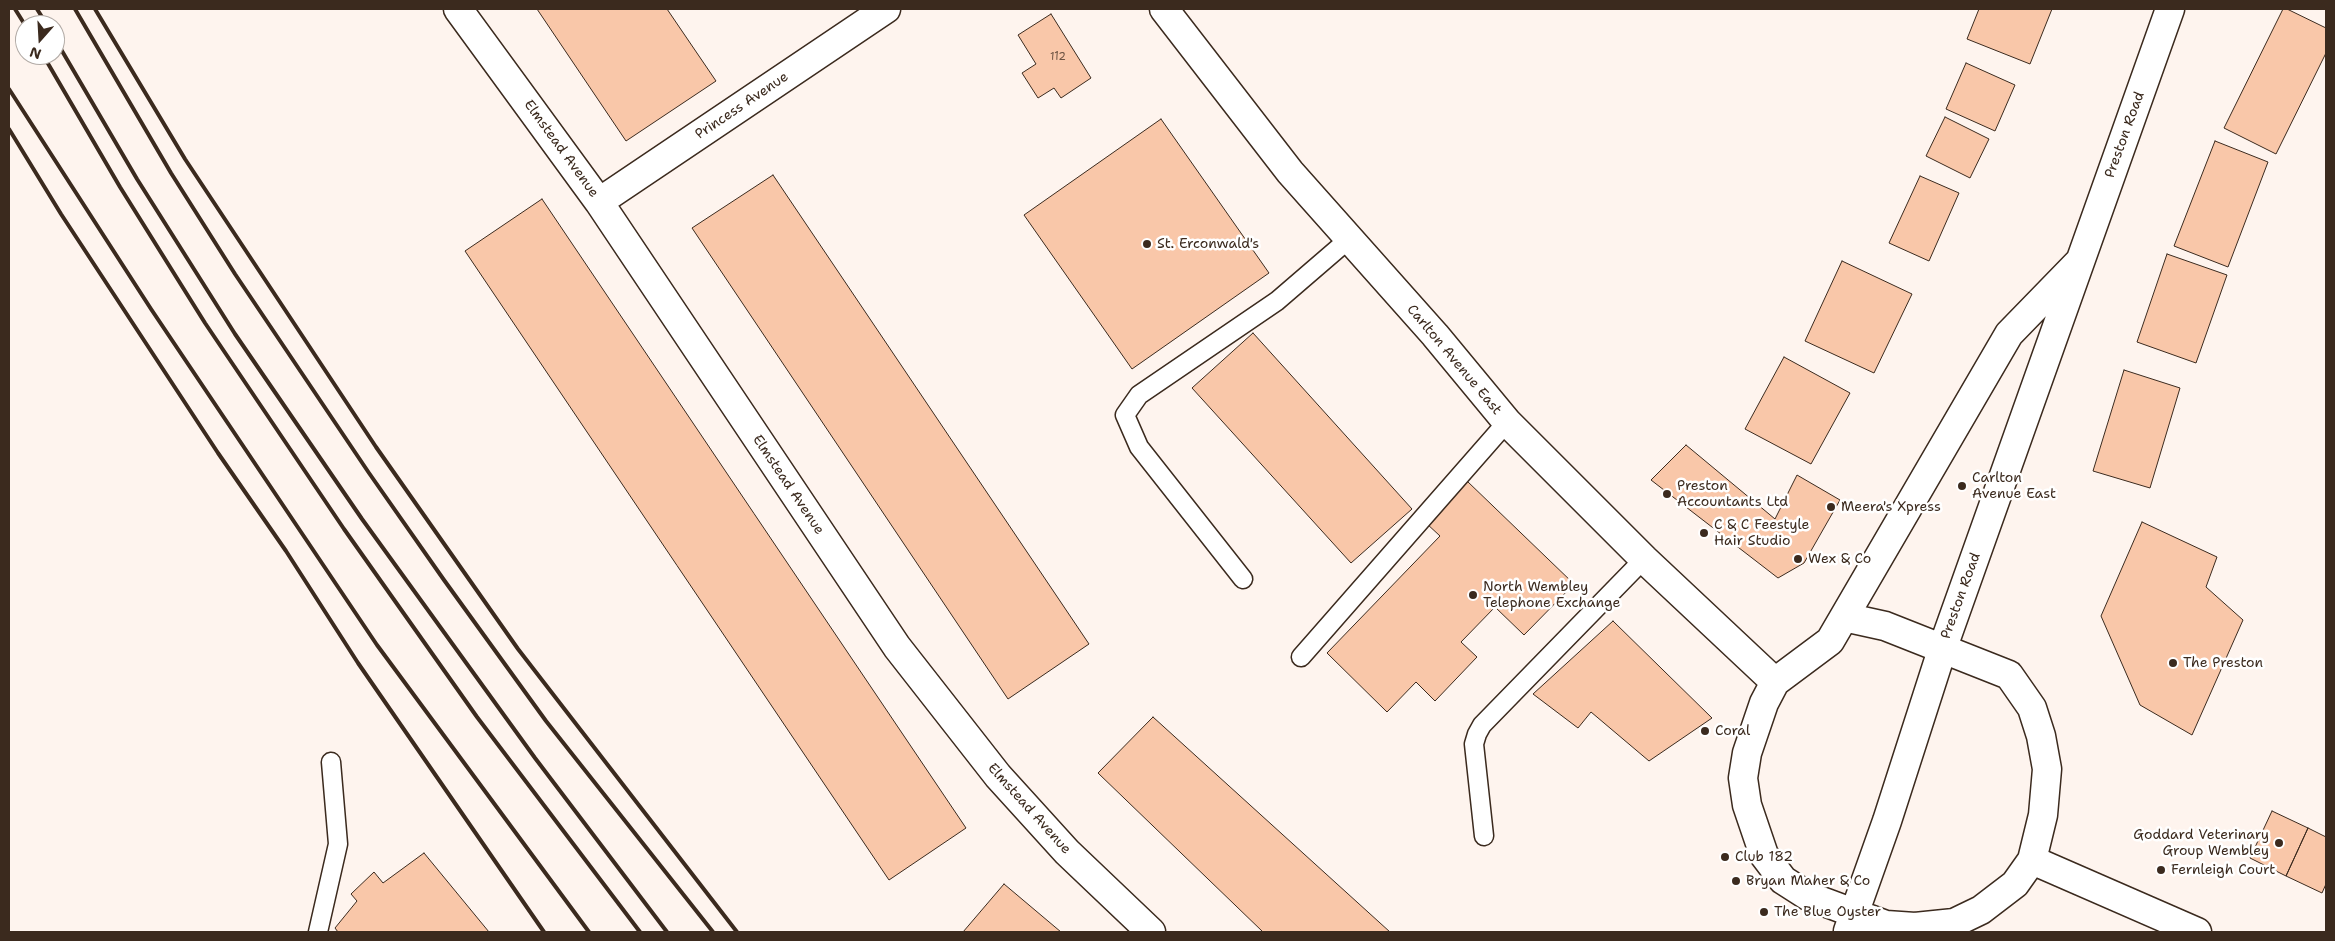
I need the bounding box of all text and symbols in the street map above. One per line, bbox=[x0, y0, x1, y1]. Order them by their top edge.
north arrow bbox=[15, 15, 65, 65]
text: N bbox=[27, 43, 44, 64]
house number: 112 bbox=[1050, 50, 1066, 64]
street label: Princess Avenue bbox=[692, 69, 792, 143]
street label: Preston Road bbox=[2102, 90, 2148, 180]
street label: Elmstead Avenue bbox=[520, 97, 602, 201]
place label: St. Erconwald's bbox=[1157, 236, 1259, 252]
marker: St. Erconwald's bbox=[1141, 238, 1153, 250]
street label: Carlton Avenue East bbox=[1403, 301, 1505, 419]
street label: Elmstead Avenue bbox=[748, 432, 828, 538]
place label: Carlton Avenue East bbox=[1972, 470, 2056, 502]
place label: Preston Accountants Ltd bbox=[1677, 478, 1788, 511]
marker: Carlton Avenue East bbox=[1956, 480, 1968, 492]
marker: Preston Accountants Ltd bbox=[1661, 488, 1673, 500]
place label: Meera's Xpress bbox=[1841, 499, 1941, 515]
marker: Meera's Xpress bbox=[1825, 501, 1837, 513]
place label: C & C Feestyle Hair Studio bbox=[1714, 517, 1809, 550]
marker: C & C Feestyle Hair Studio bbox=[1698, 527, 1710, 539]
place label: Wex & Co bbox=[1808, 551, 1871, 567]
street label: Preston Road bbox=[1938, 551, 1984, 641]
marker: Wex & Co bbox=[1792, 553, 1804, 565]
place label: North Wembley Telephone Exchange bbox=[1483, 579, 1620, 612]
marker: North Wembley Telephone Exchange bbox=[1467, 589, 1479, 601]
place label: The Preston bbox=[2183, 655, 2263, 671]
marker: The Preston bbox=[2167, 657, 2179, 669]
place label: Coral bbox=[1715, 723, 1750, 739]
marker: Coral bbox=[1699, 725, 1711, 737]
street label: Elmstead Avenue bbox=[984, 760, 1074, 858]
place label: Goddard Veterinary Group Wembley bbox=[2133, 827, 2269, 860]
marker: Goddard Veterinary Group Wembley bbox=[2273, 837, 2285, 849]
place label: Club 182 bbox=[1735, 849, 1793, 865]
marker: Club 182 bbox=[1719, 851, 1731, 863]
place label: Fernleigh Court bbox=[2171, 862, 2275, 878]
marker: Fernleigh Court bbox=[2155, 864, 2167, 876]
place label: Bryan Maher & Co bbox=[1746, 873, 1870, 889]
marker: Bryan Maher & Co bbox=[1730, 875, 1742, 887]
place label: The Blue Oyster bbox=[1774, 904, 1881, 920]
marker: The Blue Oyster bbox=[1758, 906, 1770, 918]

